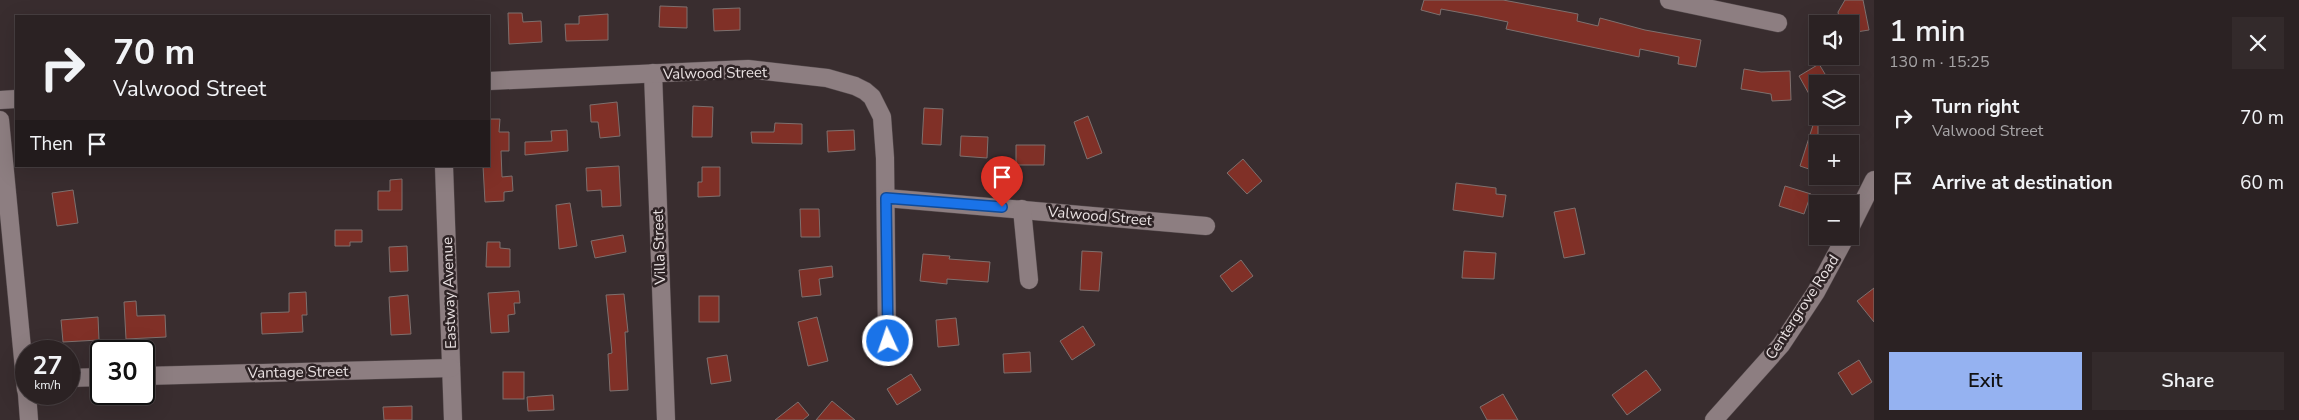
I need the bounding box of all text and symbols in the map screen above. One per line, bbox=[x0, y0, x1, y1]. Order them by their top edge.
text: 1 min bbox=[1889, 11, 1965, 52]
map controls bbox=[1809, 15, 1859, 245]
button: sound bbox=[1809, 15, 1859, 65]
button: close bbox=[2232, 17, 2284, 69]
text: 70 m bbox=[113, 29, 195, 76]
icon: right bbox=[30, 35, 95, 100]
text: 130 m · 15:25 bbox=[1889, 51, 1990, 73]
street label: Valwood Street bbox=[662, 62, 768, 84]
text: Valwood Street bbox=[113, 74, 266, 104]
button: layers bbox=[1809, 75, 1859, 125]
text: Turn right bbox=[1932, 94, 2019, 120]
icon: right bbox=[1889, 104, 1917, 132]
text: 70 m bbox=[2240, 105, 2284, 131]
text: Valwood Street bbox=[1932, 120, 2043, 142]
icon: arrive bbox=[83, 130, 111, 158]
text: Then bbox=[30, 131, 73, 157]
button: + bbox=[1809, 135, 1859, 185]
pin bbox=[981, 156, 1023, 207]
icon: arrive bbox=[988, 163, 1016, 191]
icon: arrive bbox=[1889, 169, 1917, 197]
text: Arrive at destination bbox=[1932, 170, 2113, 196]
text: 60 m bbox=[2240, 170, 2284, 196]
button: − bbox=[1809, 195, 1859, 245]
street label: Valwood Street bbox=[1046, 201, 1154, 231]
street label: Villa Street bbox=[648, 208, 670, 286]
street label: Eastway Avenue bbox=[437, 237, 461, 349]
street label: Centergrove Road bbox=[1761, 251, 1843, 363]
position arrow bbox=[861, 314, 913, 366]
speed limit sign: 30 bbox=[90, 340, 155, 405]
text: 27 bbox=[32, 349, 63, 383]
button: Exit bbox=[1889, 352, 2082, 410]
button: Share bbox=[2092, 352, 2284, 410]
street label: Vantage Street bbox=[246, 361, 349, 383]
text: km/h bbox=[34, 377, 61, 393]

